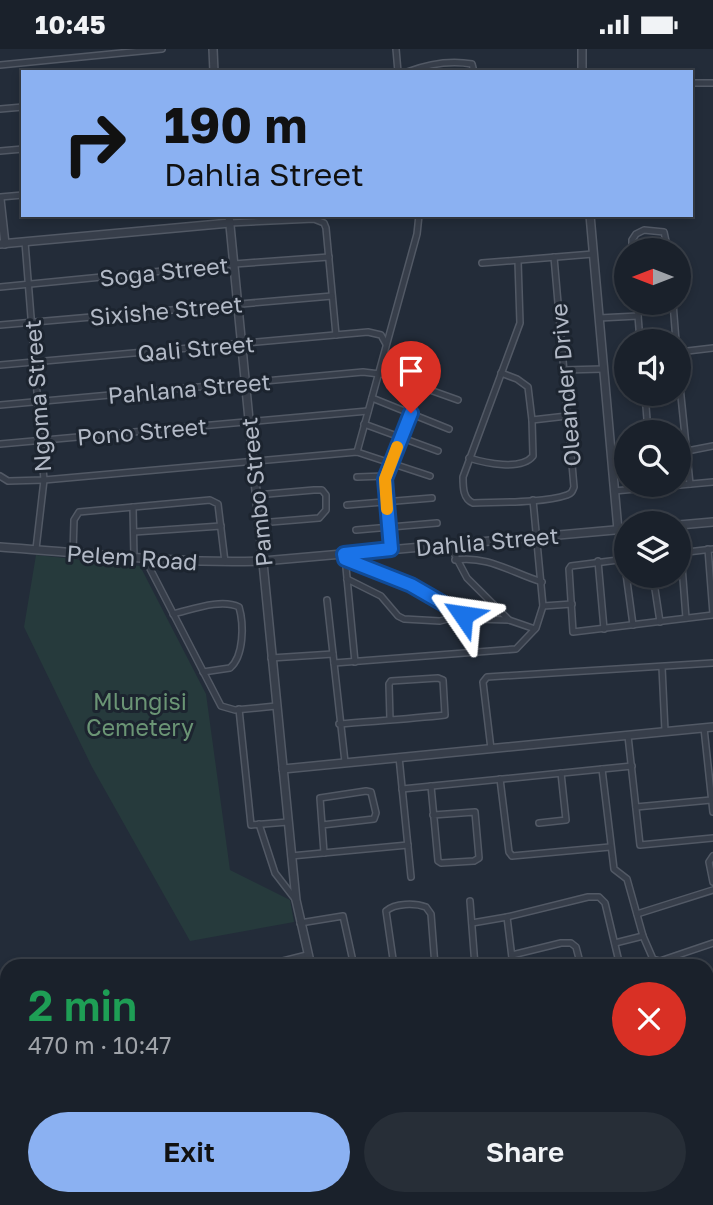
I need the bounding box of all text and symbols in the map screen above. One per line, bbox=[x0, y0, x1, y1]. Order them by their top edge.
text: 10:45 bbox=[35, 9, 106, 40]
text: 190 m bbox=[164, 95, 307, 154]
icon: right bbox=[49, 98, 140, 189]
text: Dahlia Street bbox=[164, 155, 364, 193]
north arrow bbox=[614, 238, 691, 315]
map controls bbox=[614, 238, 691, 588]
street label: Soga Street bbox=[98, 250, 230, 292]
street label: Sixishe Street bbox=[88, 289, 244, 331]
street label: Oleander Drive bbox=[544, 302, 586, 468]
street label: Ngoma Street bbox=[18, 319, 56, 473]
street label: Qali Street bbox=[136, 329, 256, 367]
button: sound bbox=[614, 329, 691, 406]
pin bbox=[381, 341, 441, 413]
icon: arrive bbox=[392, 352, 430, 390]
street label: Pahlana Street bbox=[106, 367, 272, 409]
street label: Pono Street bbox=[76, 411, 208, 451]
street label: Pambo Street bbox=[234, 416, 278, 568]
button: search bbox=[614, 420, 691, 497]
button: layers bbox=[614, 511, 691, 588]
street label: Dahlia Street bbox=[414, 521, 560, 561]
street label: Pelem Road bbox=[66, 538, 198, 576]
position arrow bbox=[426, 578, 500, 652]
park label: Mlungisi Cemetery bbox=[86, 687, 194, 741]
text: 2 min bbox=[28, 980, 137, 1030]
button: close bbox=[612, 982, 686, 1056]
text: 470 m · 10:47 bbox=[28, 1031, 172, 1059]
button: Exit bbox=[28, 1112, 350, 1192]
button: Share bbox=[364, 1112, 686, 1192]

